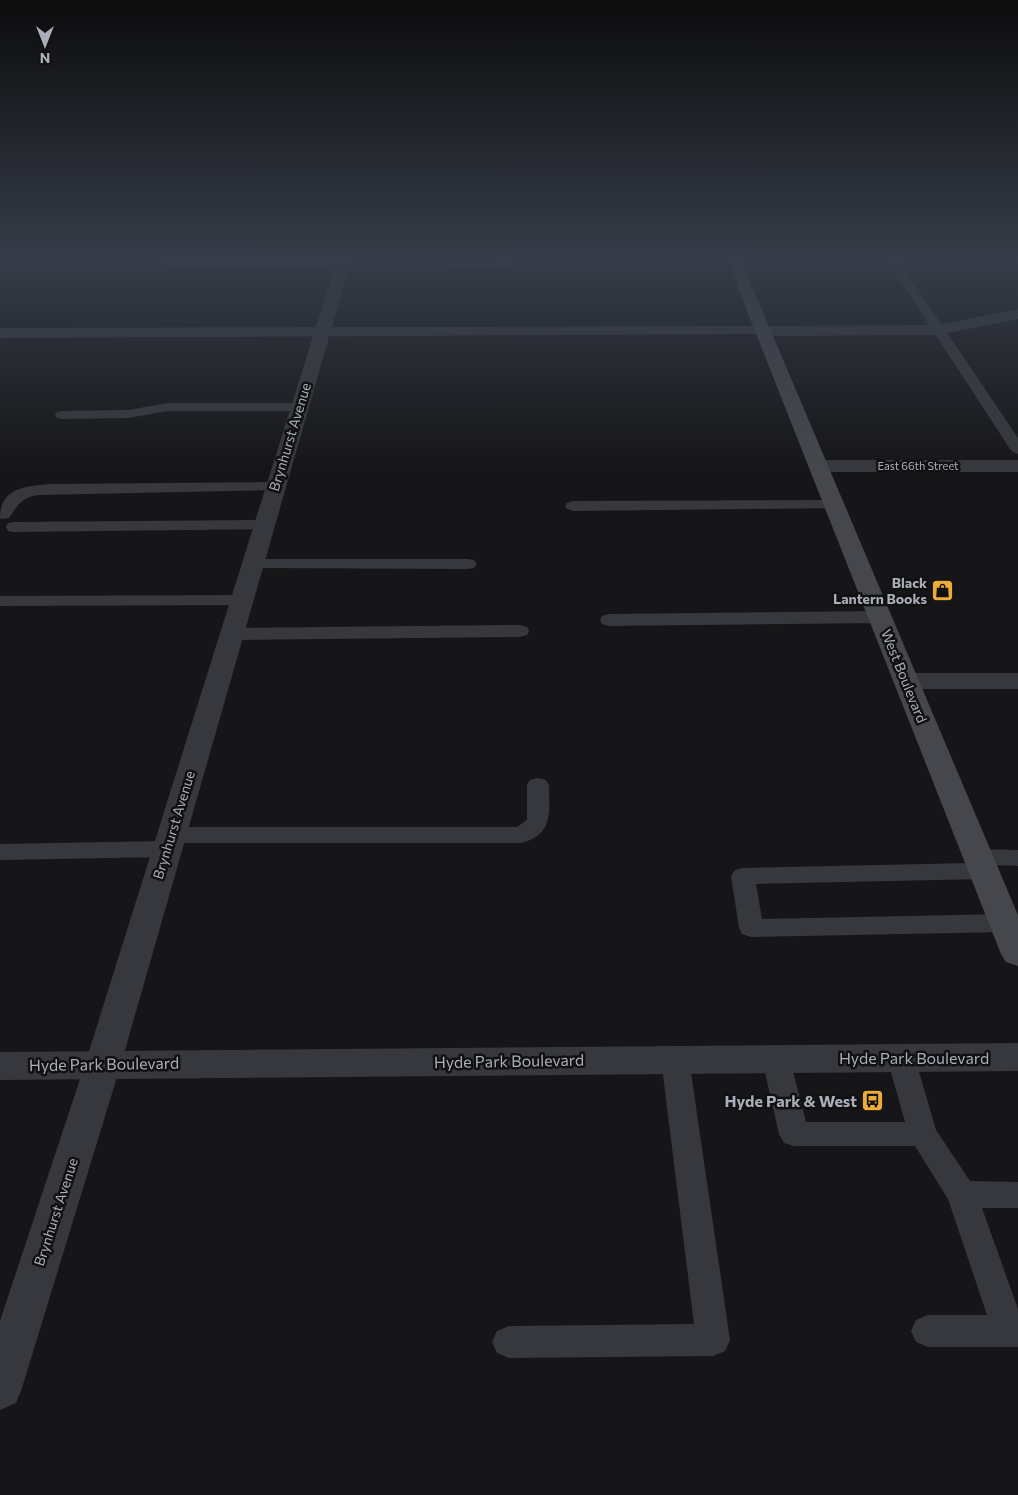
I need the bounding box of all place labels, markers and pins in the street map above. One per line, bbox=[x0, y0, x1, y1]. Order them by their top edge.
place label: Black Lantern Books bbox=[833, 574, 927, 607]
shop icon: Black Lantern Books bbox=[931, 579, 955, 603]
bus stop icon: Hyde Park & West bbox=[861, 1089, 885, 1113]
place label: Hyde Park & West bbox=[725, 1091, 857, 1110]

